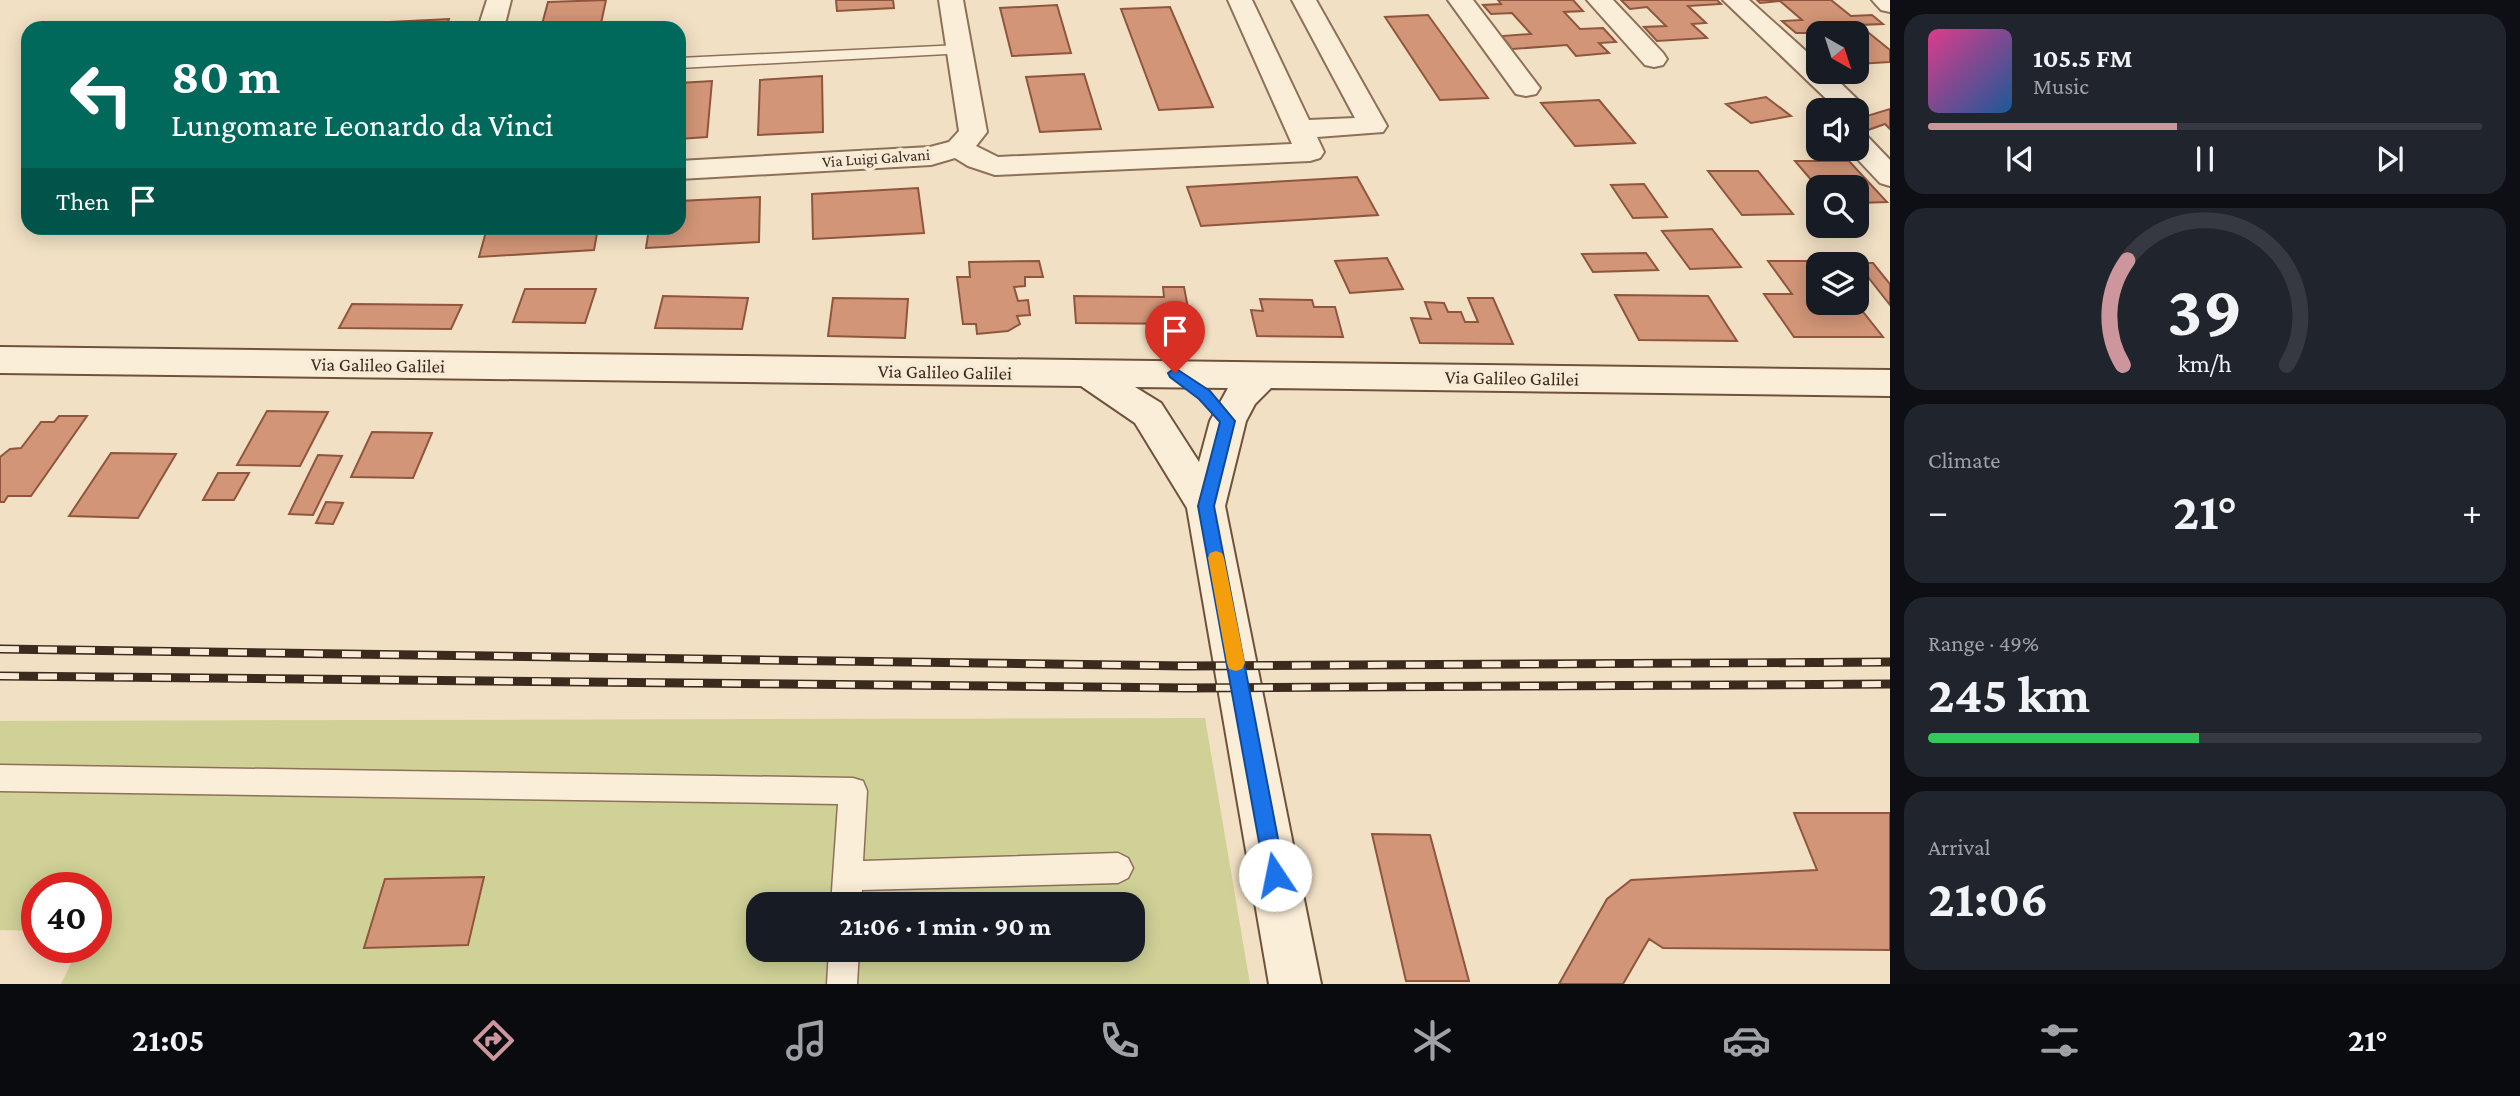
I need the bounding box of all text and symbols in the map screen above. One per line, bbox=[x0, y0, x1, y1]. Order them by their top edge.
north arrow bbox=[1806, 21, 1869, 84]
map controls bbox=[1806, 21, 1869, 315]
text: 105.5 FM bbox=[2033, 44, 2132, 73]
icon: left bbox=[56, 49, 147, 140]
text: 80 m bbox=[171, 49, 280, 104]
text: Music bbox=[2033, 73, 2089, 99]
button: sound bbox=[1806, 98, 1869, 161]
text: Lungomare Leonardo da Vinci bbox=[171, 107, 553, 143]
icon: previous bbox=[2001, 140, 2039, 178]
icon: pause bbox=[2186, 140, 2224, 178]
icon: next bbox=[2371, 140, 2409, 178]
street label: Via Luigi Galvani bbox=[821, 146, 931, 171]
button: search bbox=[1806, 175, 1869, 238]
icon: arrive bbox=[124, 182, 162, 220]
text: Then bbox=[56, 187, 110, 216]
button: layers bbox=[1806, 252, 1869, 315]
text: 39 bbox=[2167, 270, 2243, 351]
pin bbox=[1145, 301, 1205, 373]
icon: arrive bbox=[1156, 312, 1194, 350]
text: km/h bbox=[2178, 349, 2232, 376]
street label: Via Galileo Galilei bbox=[311, 353, 445, 377]
street label: Via Galileo Galilei bbox=[878, 360, 1012, 384]
street label: Via Galileo Galilei bbox=[1445, 366, 1579, 390]
text: Climate bbox=[1928, 447, 2000, 473]
text: 21° bbox=[2173, 482, 2237, 540]
text: − bbox=[1928, 490, 1948, 532]
text: + bbox=[2462, 490, 2482, 532]
text: Range · 49% bbox=[1928, 630, 2039, 656]
text: 245 km bbox=[1928, 665, 2090, 723]
text: Arrival bbox=[1928, 834, 1991, 860]
position arrow bbox=[1238, 838, 1312, 912]
text: 21:06 bbox=[1928, 869, 2048, 927]
speed limit sign: 40 bbox=[21, 872, 112, 963]
text: 21:06 · 1 min · 90 m bbox=[840, 912, 1051, 941]
icon: directions bbox=[469, 1016, 518, 1065]
icon: music bbox=[782, 1016, 831, 1065]
icon: phone bbox=[1095, 1016, 1144, 1065]
icon: climate bbox=[1408, 1016, 1457, 1065]
icon: car bbox=[1722, 1016, 1771, 1065]
icon: filters bbox=[2035, 1016, 2084, 1065]
text: 21:05 bbox=[132, 1022, 204, 1058]
text: 21° bbox=[2348, 1022, 2388, 1058]

